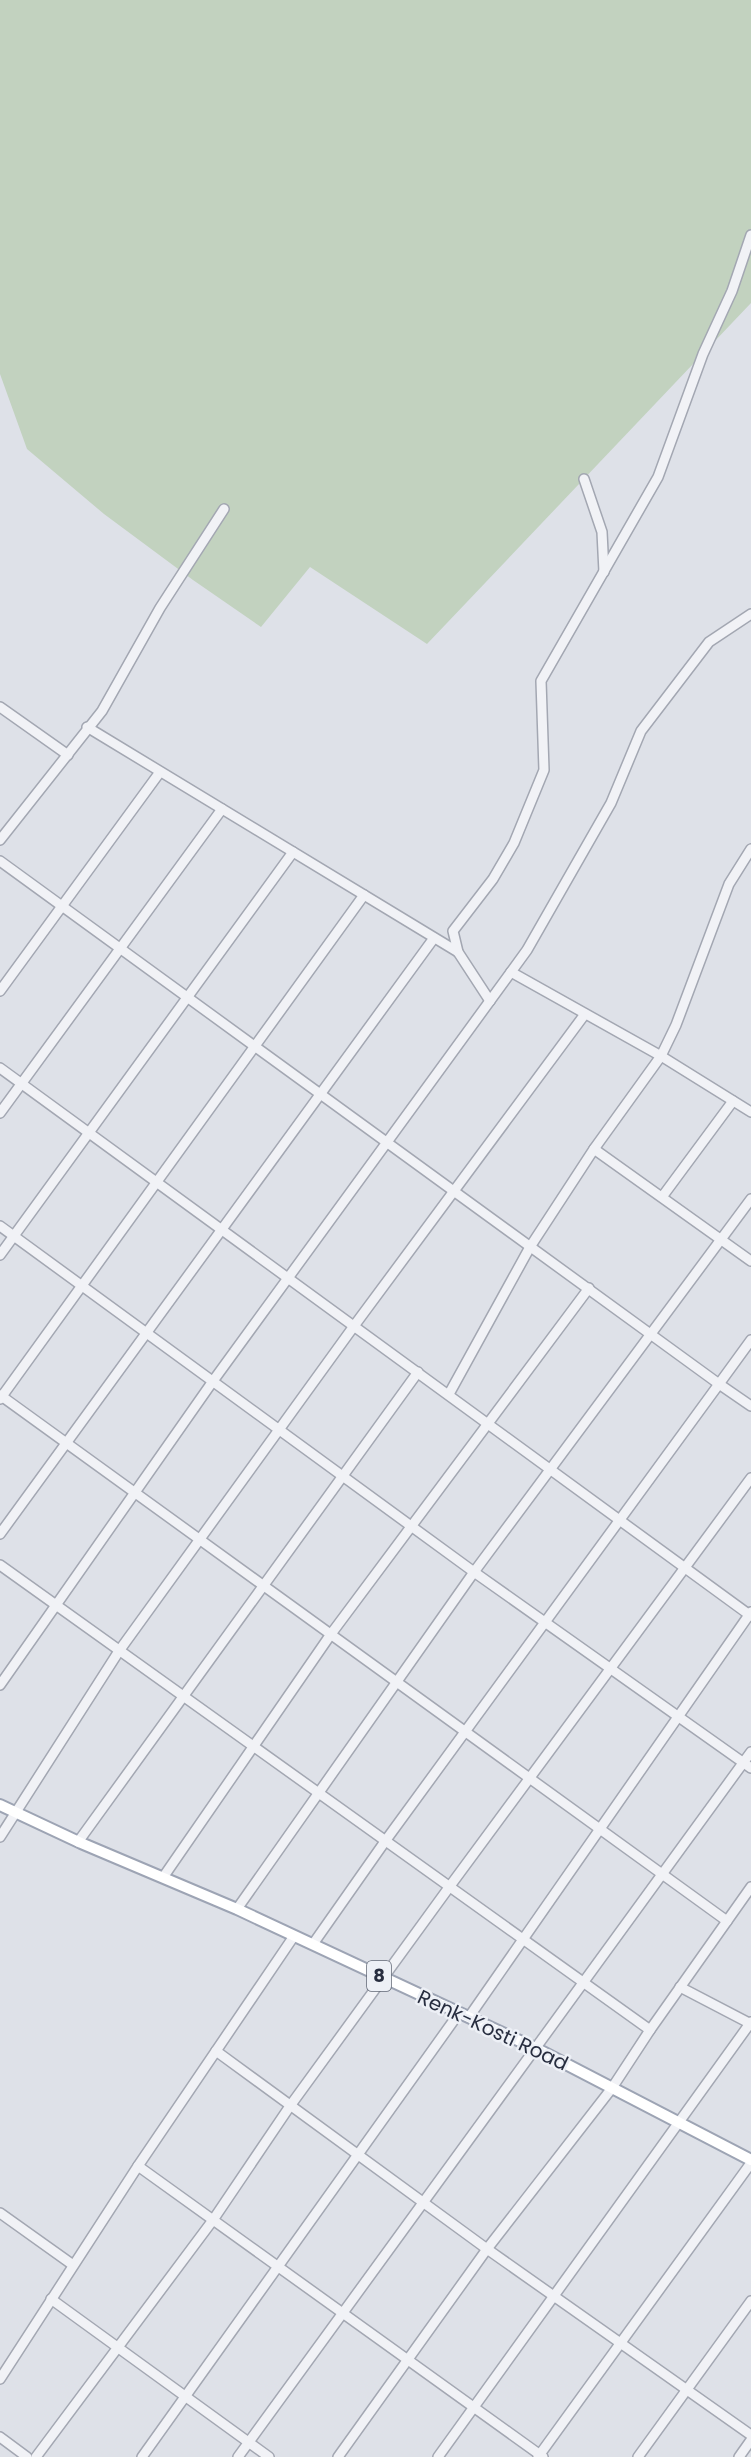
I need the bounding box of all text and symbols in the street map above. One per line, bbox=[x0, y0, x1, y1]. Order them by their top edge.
road number: 8 bbox=[367, 1961, 391, 1991]
street label: Renk-Kosti Road bbox=[413, 1983, 573, 2077]

